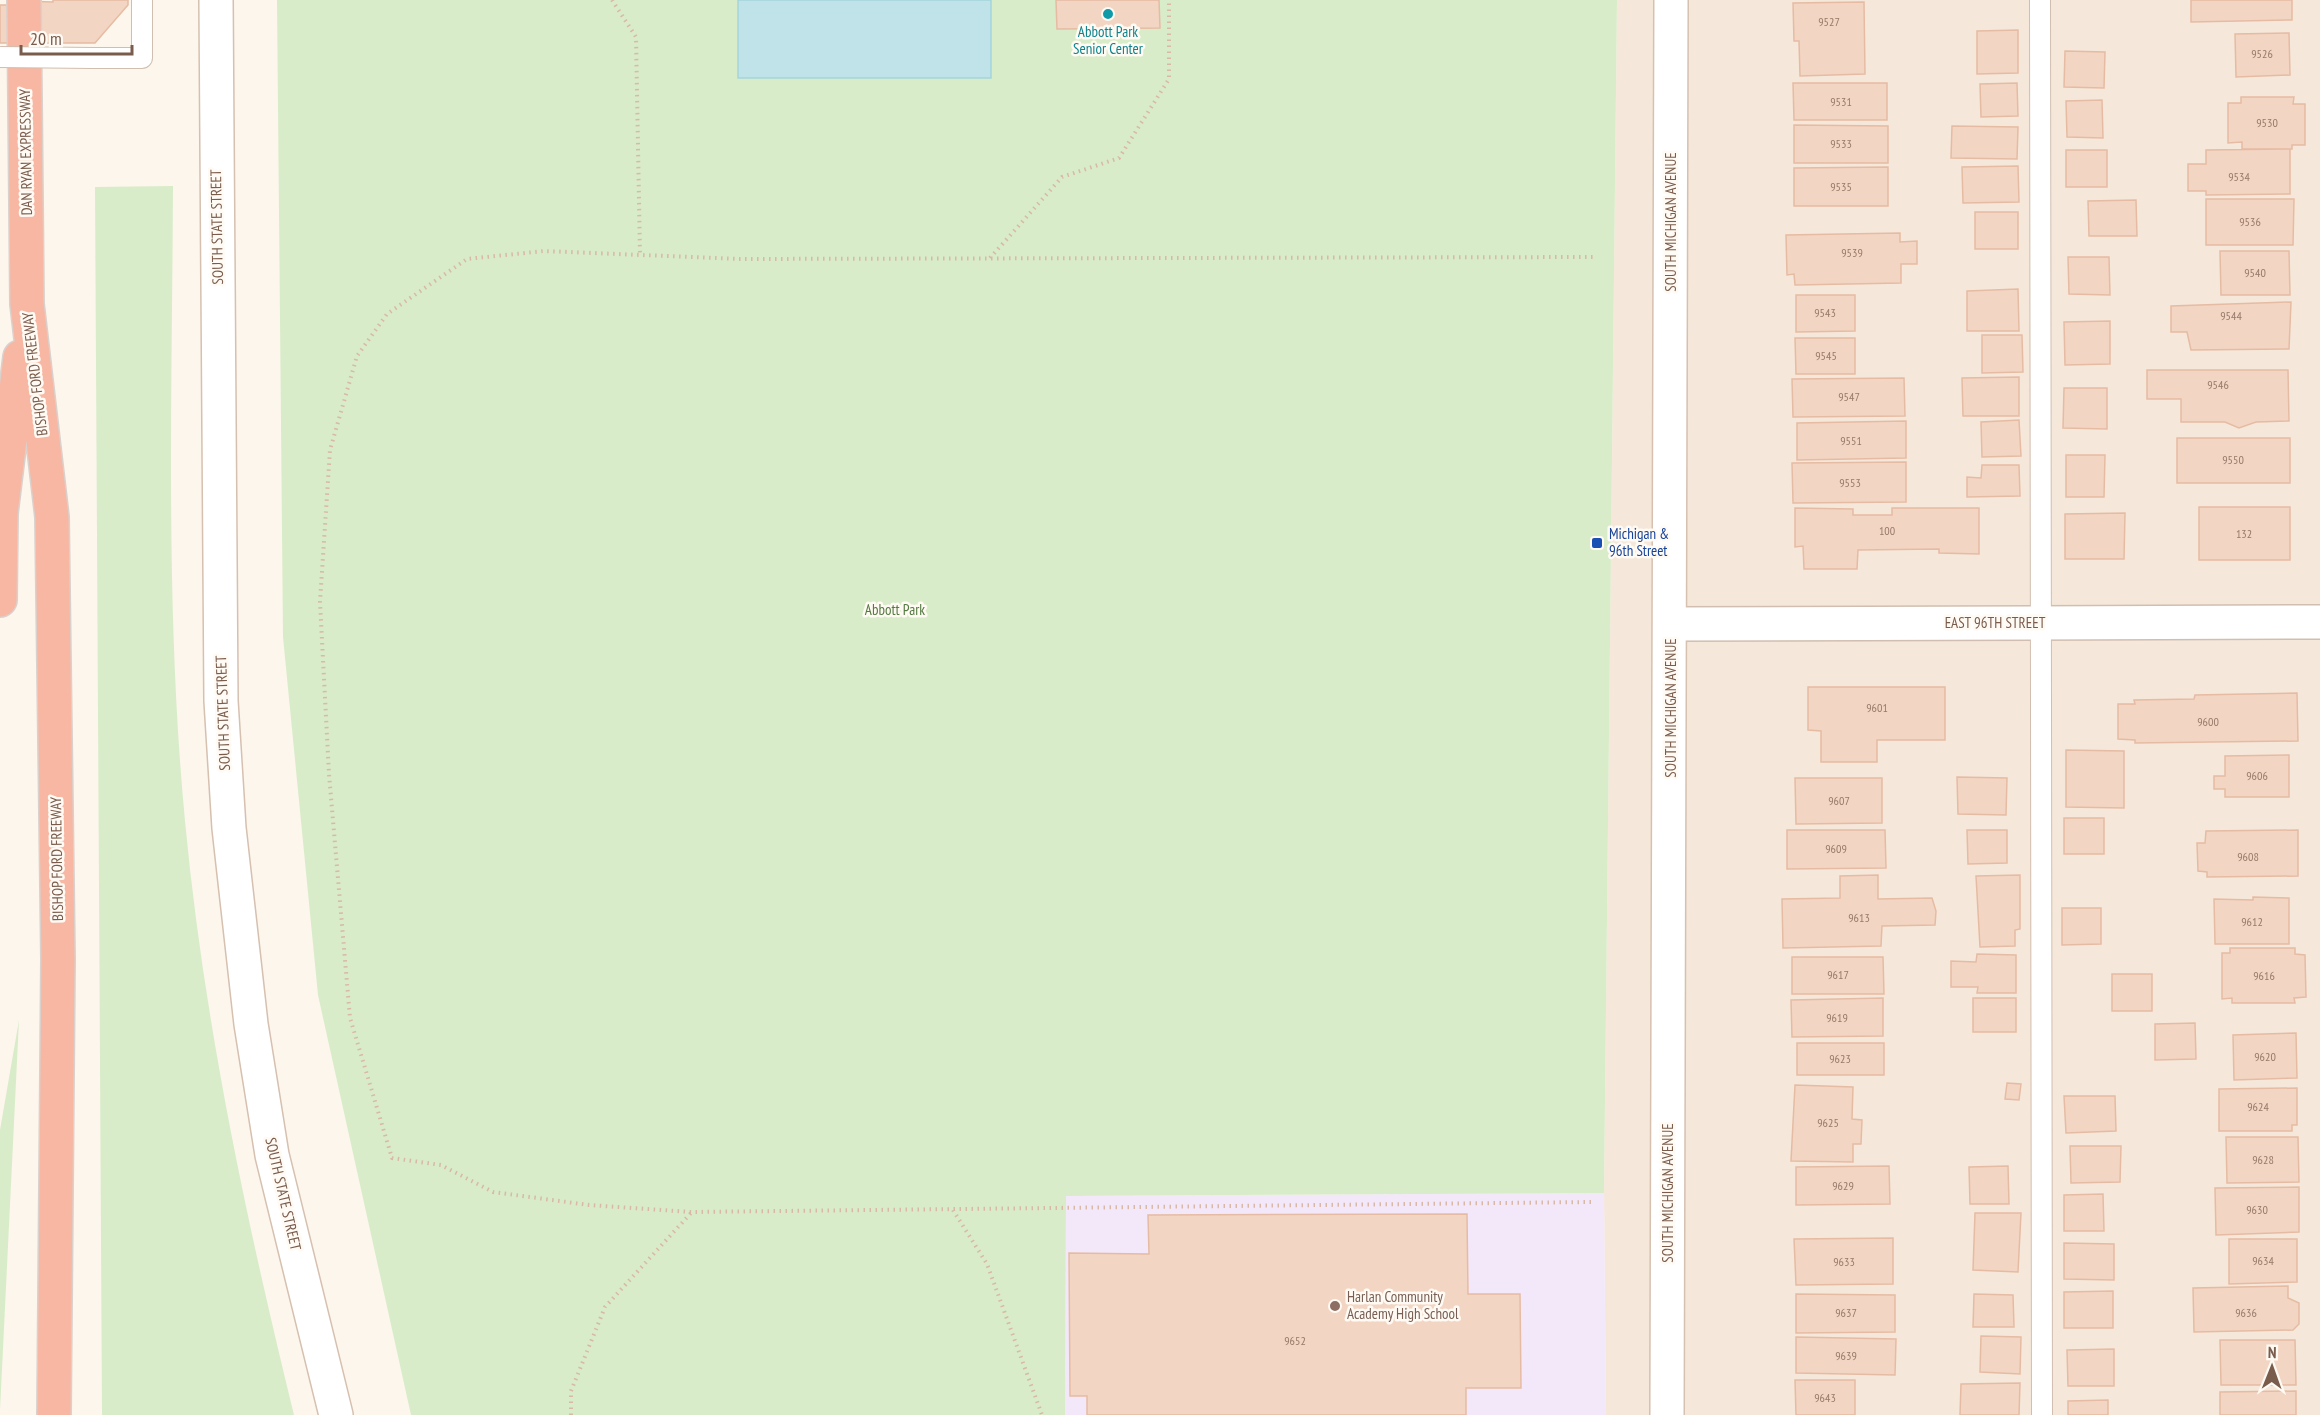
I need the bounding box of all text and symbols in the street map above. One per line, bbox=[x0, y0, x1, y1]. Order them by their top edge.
marker: Abbott Park Senior Center bbox=[1101, 7, 1115, 21]
house number: 9527 bbox=[1818, 14, 1840, 29]
scale bar bbox=[21, 18, 132, 56]
place label: Abbott Park Senior Center bbox=[1073, 22, 1144, 58]
text: 20 m bbox=[30, 27, 62, 50]
house number: 9526 bbox=[2251, 46, 2273, 61]
street label: DAN RYAN EXPRESSWAY bbox=[15, 88, 36, 216]
house number: 9531 bbox=[1830, 94, 1852, 109]
house number: 9530 bbox=[2256, 115, 2278, 130]
house number: 9533 bbox=[1830, 136, 1852, 151]
street label: SOUTH MICHIGAN AVENUE bbox=[1661, 152, 1680, 292]
street label: SOUTH STATE STREET bbox=[206, 169, 227, 285]
house number: 9534 bbox=[2228, 169, 2250, 184]
house number: 9535 bbox=[1830, 179, 1852, 194]
house number: 9536 bbox=[2239, 214, 2261, 229]
house number: 9539 bbox=[1841, 245, 1863, 260]
house number: 9540 bbox=[2244, 265, 2266, 280]
house number: 9543 bbox=[1814, 305, 1836, 320]
house number: 9544 bbox=[2220, 308, 2242, 323]
street label: BISHOP FORD FREEWAY bbox=[17, 311, 52, 437]
house number: 9545 bbox=[1815, 348, 1837, 363]
house number: 9546 bbox=[2207, 377, 2229, 392]
house number: 9547 bbox=[1838, 389, 1860, 404]
house number: 9551 bbox=[1840, 433, 1862, 448]
house number: 9550 bbox=[2222, 452, 2244, 467]
house number: 9553 bbox=[1839, 475, 1861, 490]
house number: 100 bbox=[1879, 523, 1895, 538]
place label: Michigan & 96th Street bbox=[1609, 524, 1669, 560]
house number: 132 bbox=[2236, 526, 2252, 541]
marker: Michigan & 96th Street bbox=[1590, 536, 1604, 550]
park label: Abbott Park bbox=[865, 600, 925, 619]
street label: EAST 96TH STREET bbox=[1945, 613, 2046, 632]
street label: SOUTH MICHIGAN AVENUE bbox=[1661, 638, 1680, 778]
street label: SOUTH STATE STREET bbox=[211, 655, 234, 771]
house number: 9601 bbox=[1866, 700, 1888, 715]
house number: 9600 bbox=[2197, 714, 2219, 729]
house number: 9606 bbox=[2246, 768, 2268, 783]
house number: 9607 bbox=[1828, 793, 1850, 808]
street label: BISHOP FORD FREEWAY bbox=[46, 796, 67, 921]
house number: 9609 bbox=[1825, 841, 1847, 856]
house number: 9608 bbox=[2237, 849, 2259, 864]
house number: 9613 bbox=[1848, 910, 1870, 925]
house number: 9612 bbox=[2241, 914, 2263, 929]
house number: 9617 bbox=[1827, 967, 1849, 982]
house number: 9616 bbox=[2253, 968, 2275, 983]
house number: 9619 bbox=[1826, 1010, 1848, 1025]
house number: 9620 bbox=[2254, 1049, 2276, 1064]
house number: 9623 bbox=[1829, 1051, 1851, 1066]
house number: 9624 bbox=[2247, 1099, 2269, 1114]
house number: 9625 bbox=[1817, 1115, 1839, 1130]
street label: SOUTH MICHIGAN AVENUE bbox=[1658, 1123, 1677, 1263]
street label: SOUTH STATE STREET bbox=[261, 1136, 306, 1252]
house number: 9628 bbox=[2252, 1152, 2274, 1167]
house number: 9629 bbox=[1832, 1178, 1854, 1193]
house number: 9630 bbox=[2246, 1202, 2268, 1217]
house number: 9634 bbox=[2252, 1253, 2274, 1268]
house number: 9633 bbox=[1833, 1254, 1855, 1269]
place label: Harlan Community Academy High School bbox=[1347, 1287, 1459, 1323]
marker: Harlan Community Academy High School bbox=[1328, 1299, 1342, 1313]
house number: 9637 bbox=[1835, 1305, 1857, 1320]
house number: 9636 bbox=[2235, 1305, 2257, 1320]
house number: 9652 bbox=[1284, 1333, 1306, 1348]
north arrow bbox=[2242, 1337, 2302, 1397]
text: N bbox=[2268, 1342, 2277, 1362]
house number: 9639 bbox=[1835, 1348, 1857, 1363]
house number: 9643 bbox=[1814, 1390, 1836, 1405]

